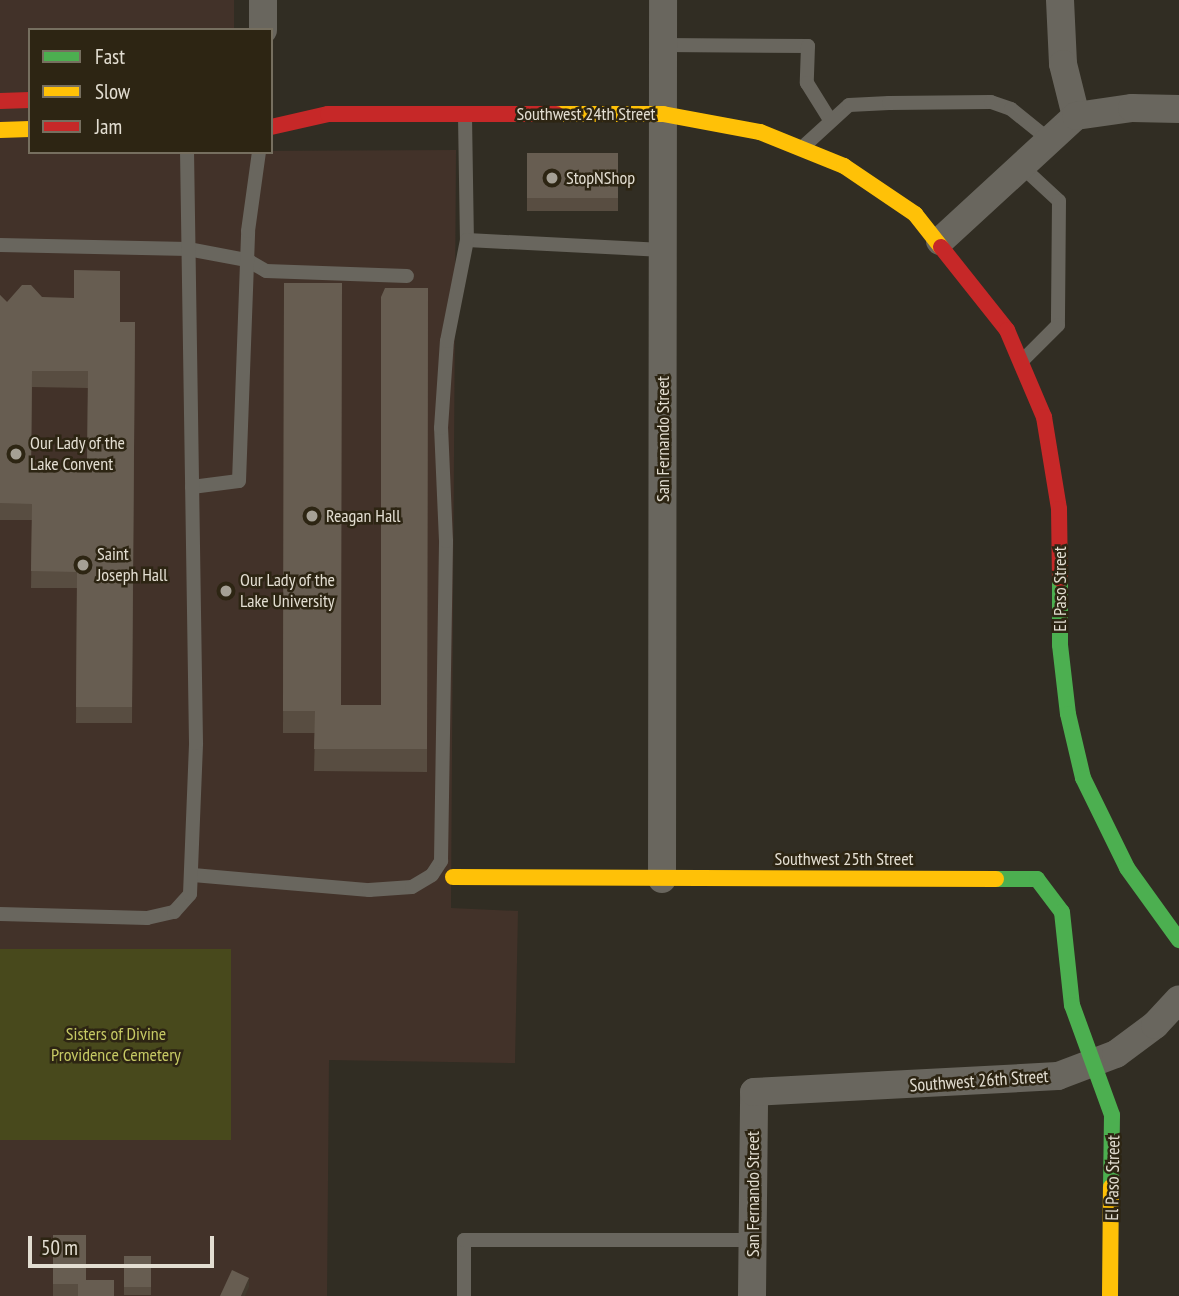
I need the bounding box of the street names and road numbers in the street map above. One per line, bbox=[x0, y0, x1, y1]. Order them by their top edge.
street label: Southwest 24th Street bbox=[516, 103, 656, 125]
street label: San Fernando Street bbox=[652, 376, 674, 502]
street label: El Paso Street bbox=[1049, 546, 1071, 632]
street label: Southwest 25th Street bbox=[774, 848, 914, 870]
street label: Southwest 26th Street bbox=[909, 1065, 1049, 1097]
street label: San Fernando Street bbox=[742, 1131, 764, 1257]
street label: El Paso Street bbox=[1101, 1135, 1125, 1221]

